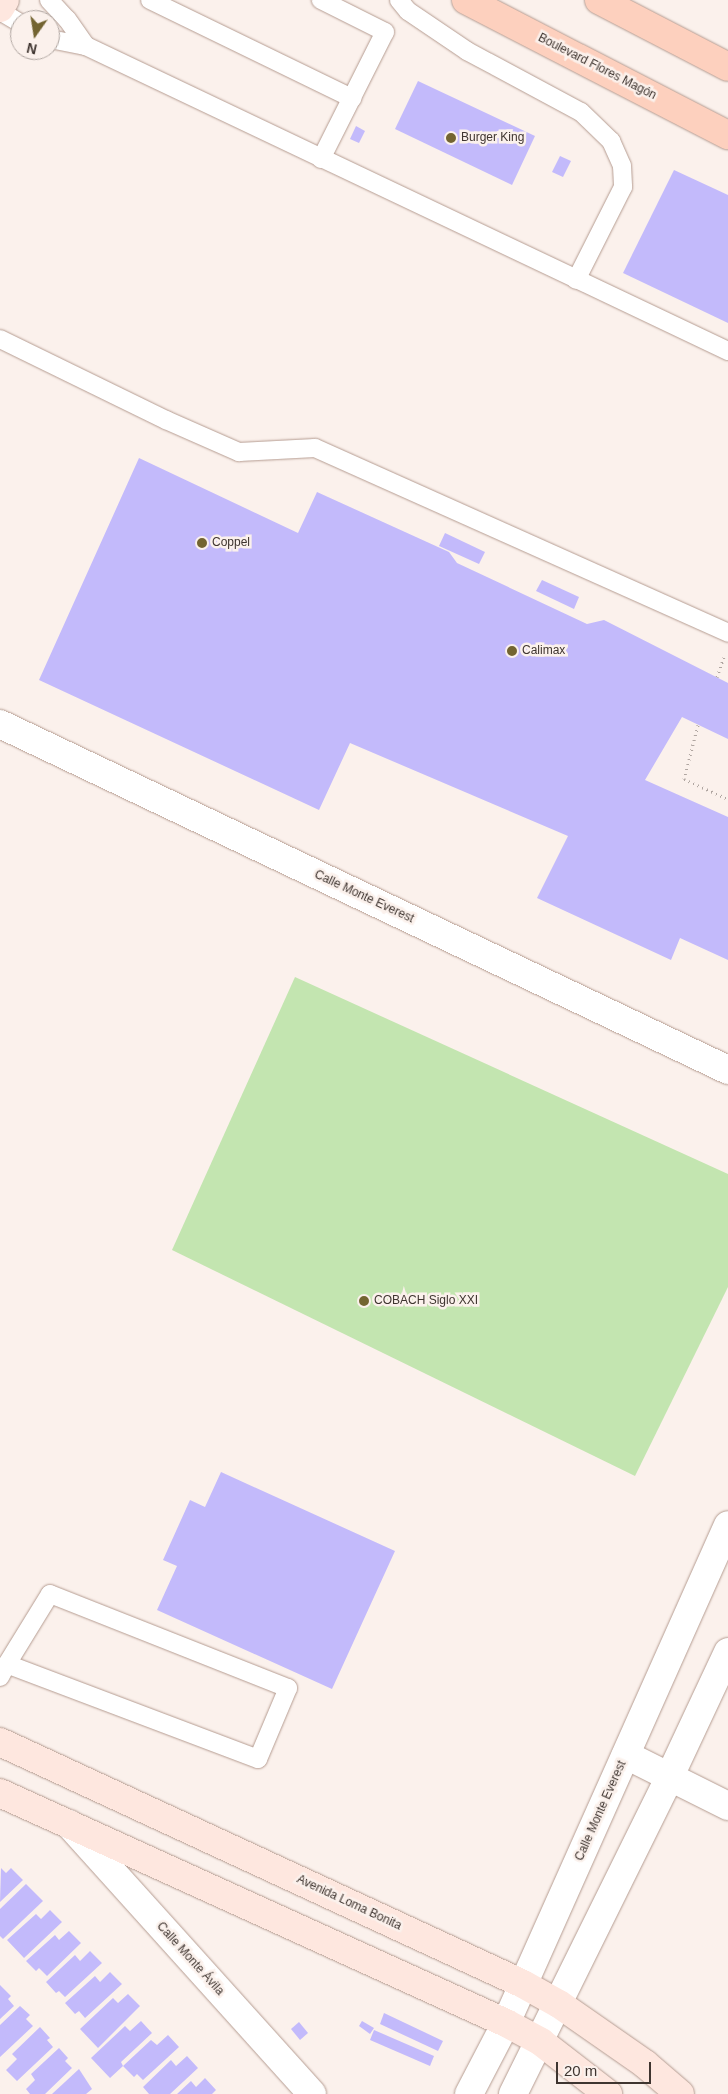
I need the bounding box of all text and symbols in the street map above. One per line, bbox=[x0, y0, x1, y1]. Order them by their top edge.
north arrow bbox=[10, 10, 60, 60]
street label: Boulevard Flores Magón bbox=[535, 31, 659, 103]
text: N bbox=[25, 40, 39, 58]
place label: Burger King bbox=[461, 131, 524, 145]
marker: Burger King bbox=[445, 132, 457, 144]
place label: Coppel bbox=[212, 536, 250, 550]
marker: Coppel bbox=[196, 537, 208, 549]
place label: Calimax bbox=[522, 644, 565, 658]
marker: Calimax bbox=[506, 645, 518, 657]
street label: Calle Monte Everest bbox=[312, 868, 416, 926]
place label: COBACH Siglo XXI bbox=[374, 1294, 478, 1308]
marker: COBACH Siglo XXI bbox=[358, 1295, 370, 1307]
street label: Calle Monte Everest bbox=[572, 1759, 630, 1863]
street label: Avenida Loma Bonita bbox=[294, 1872, 404, 1934]
street label: Calle Monte Ávila bbox=[153, 1919, 227, 1999]
scale bar bbox=[558, 2052, 653, 2084]
text: 20 m bbox=[564, 2062, 597, 2079]

